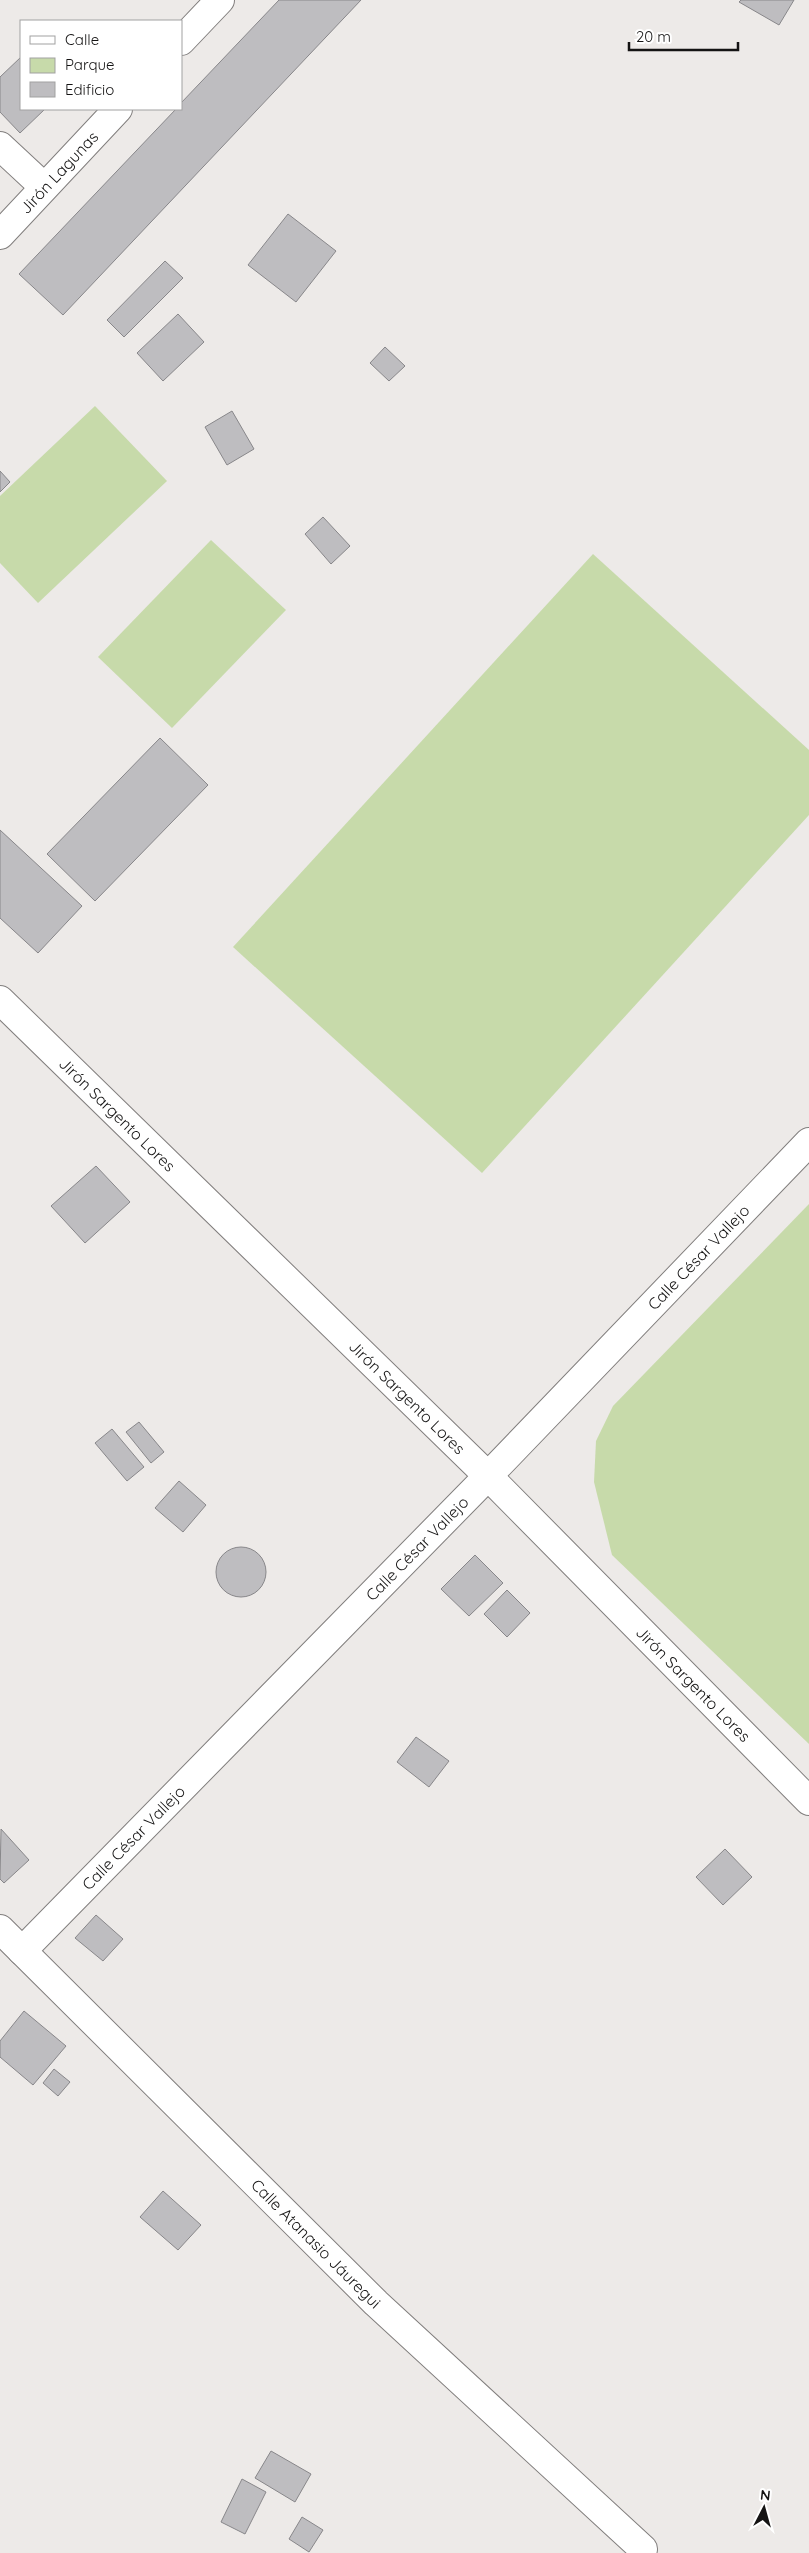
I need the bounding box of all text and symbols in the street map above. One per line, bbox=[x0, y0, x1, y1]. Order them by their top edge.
legend bbox=[20, 20, 182, 110]
scale bar bbox=[629, 20, 738, 52]
text: 20 m bbox=[636, 27, 671, 46]
text: Calle bbox=[65, 30, 99, 49]
text: Parque bbox=[65, 55, 115, 74]
text: Edificio bbox=[65, 80, 114, 99]
street label: Jirón Lagunas bbox=[15, 127, 102, 218]
street label: Jirón Sargento Lores bbox=[55, 1053, 180, 1176]
street label: Calle César Vallejo bbox=[643, 1200, 754, 1314]
street label: Jirón Sargento Lores bbox=[345, 1336, 470, 1458]
street label: Calle César Vallejo bbox=[361, 1492, 473, 1605]
street label: Jirón Sargento Lores bbox=[632, 1622, 755, 1746]
street label: Calle César Vallejo bbox=[78, 1781, 189, 1894]
street label: Calle Atanasio Jáuregui bbox=[247, 2175, 385, 2313]
north arrow bbox=[739, 2483, 789, 2533]
text: N bbox=[759, 2486, 771, 2505]

